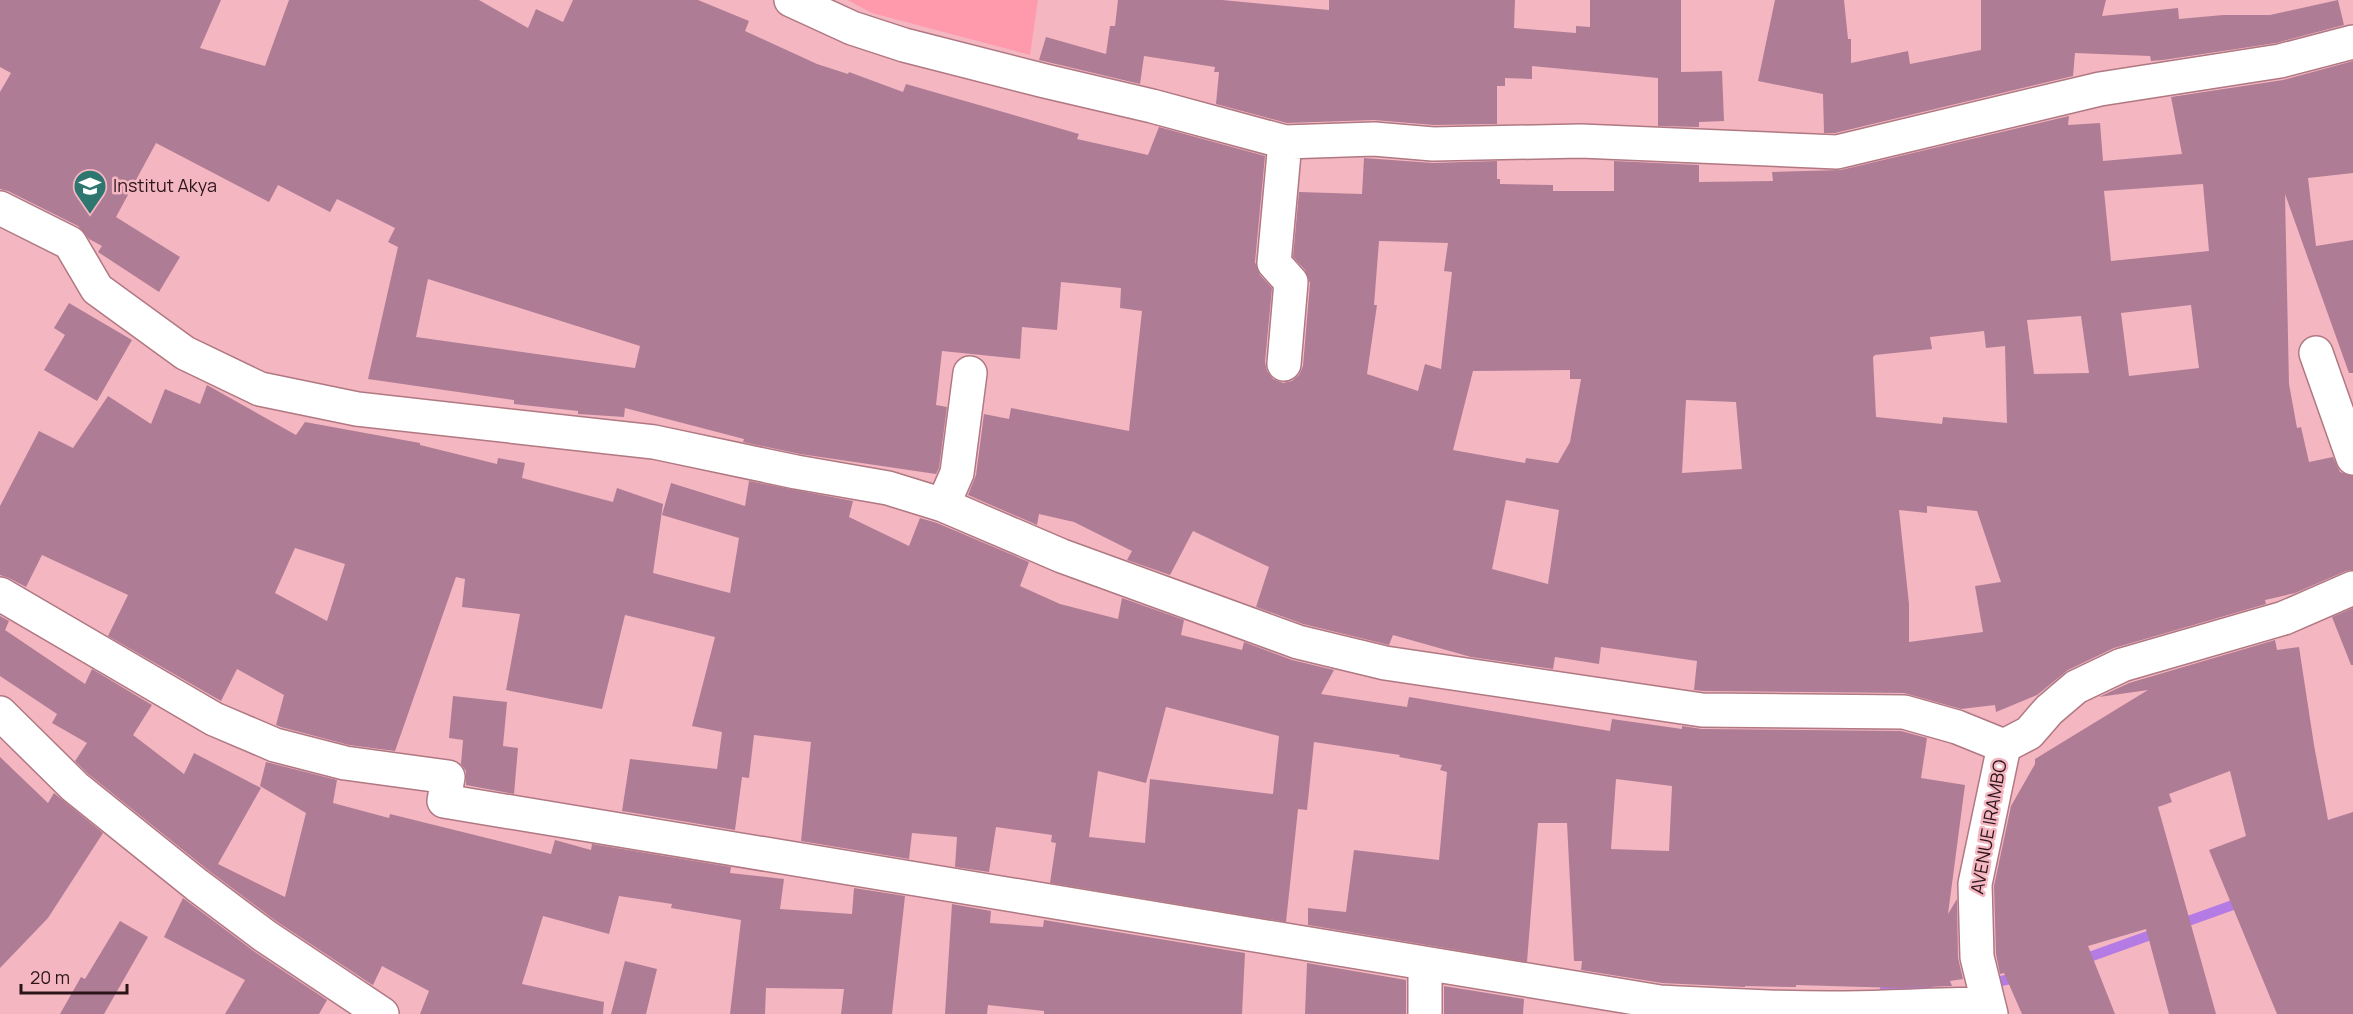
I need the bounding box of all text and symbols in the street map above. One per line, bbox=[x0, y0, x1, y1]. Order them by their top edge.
school or university icon: Institut Akya bbox=[72, 168, 108, 215]
place label: Institut Akya bbox=[113, 173, 217, 197]
street label: AVENUE IRAMBO bbox=[1964, 758, 2012, 896]
scale bar bbox=[21, 957, 128, 995]
text: 20 m bbox=[30, 965, 70, 989]

